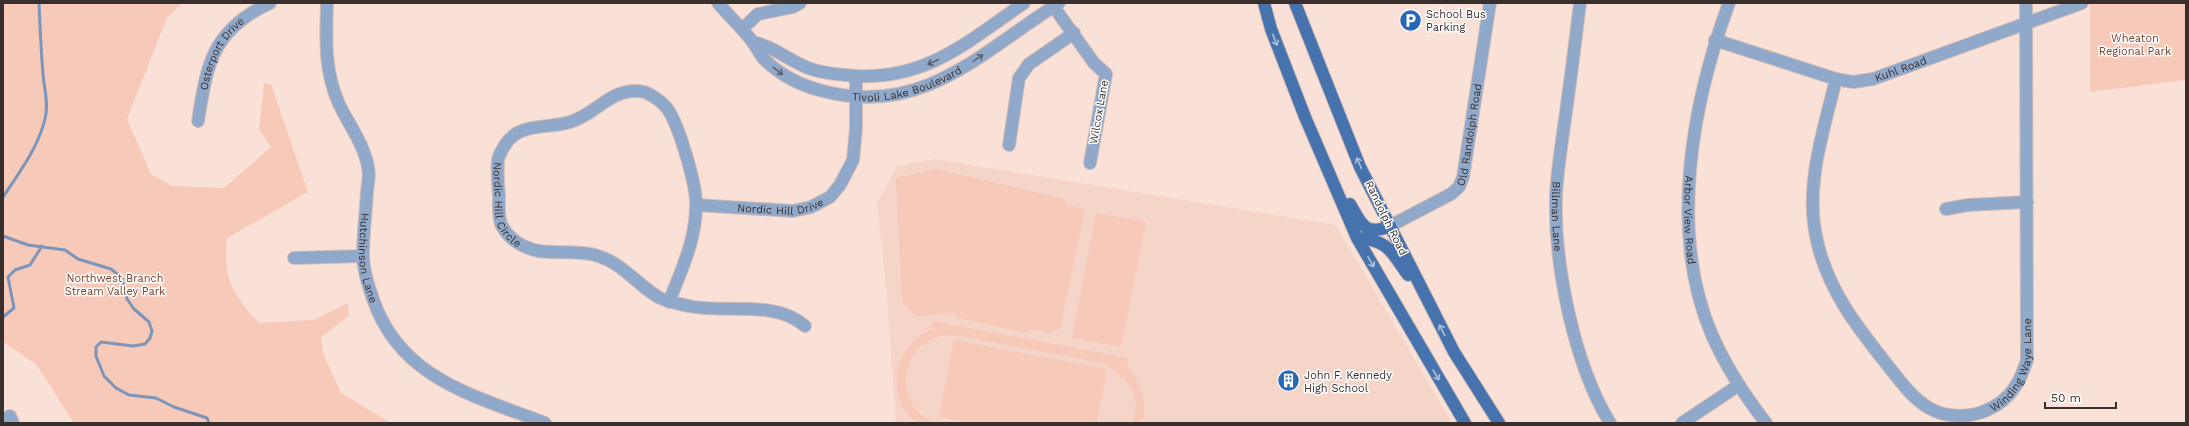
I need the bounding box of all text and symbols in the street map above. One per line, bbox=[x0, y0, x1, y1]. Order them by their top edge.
parking icon: School Bus Parking bbox=[1397, 7, 1423, 33]
place label: School Bus Parking bbox=[1426, 8, 1486, 34]
street label: Osterport Drive bbox=[197, 14, 246, 91]
park label: Wheaton Regional Park bbox=[2099, 32, 2171, 58]
one-way arrow bbox=[1272, 34, 1280, 46]
one-way arrow bbox=[972, 54, 983, 62]
street label: Kuhl Road bbox=[1873, 54, 1928, 84]
one-way arrow bbox=[927, 59, 939, 66]
street label: Tivoli Lake Boulevard bbox=[852, 63, 964, 104]
one-way arrow bbox=[773, 66, 784, 75]
street label: Wilcox Lane bbox=[1087, 79, 1111, 145]
street label: Old Randolph Road bbox=[1454, 82, 1484, 188]
one-way arrow bbox=[1355, 158, 1362, 170]
street label: Nordic Hill Circle bbox=[491, 162, 524, 250]
street label: Arbor View Road bbox=[1682, 175, 1699, 265]
street label: Randolph Road bbox=[1362, 179, 1410, 257]
street label: Billman Lane bbox=[1549, 181, 1565, 252]
street label: Nordic Hill Drive bbox=[737, 195, 826, 218]
street label: Hutchinson Lane bbox=[356, 212, 380, 304]
one-way arrow bbox=[1367, 256, 1375, 268]
park label: Northwest Branch Stream Valley Park bbox=[65, 272, 165, 298]
street label: Winding Waye Lane bbox=[1987, 318, 2034, 414]
one-way arrow bbox=[1438, 324, 1445, 336]
building icon: John F. Kennedy High School bbox=[1275, 368, 1301, 394]
place label: John F. Kennedy High School bbox=[1304, 369, 1392, 395]
one-way arrow bbox=[1433, 369, 1441, 381]
scale bar bbox=[2045, 384, 2116, 410]
text: 50 m bbox=[2051, 391, 2081, 405]

